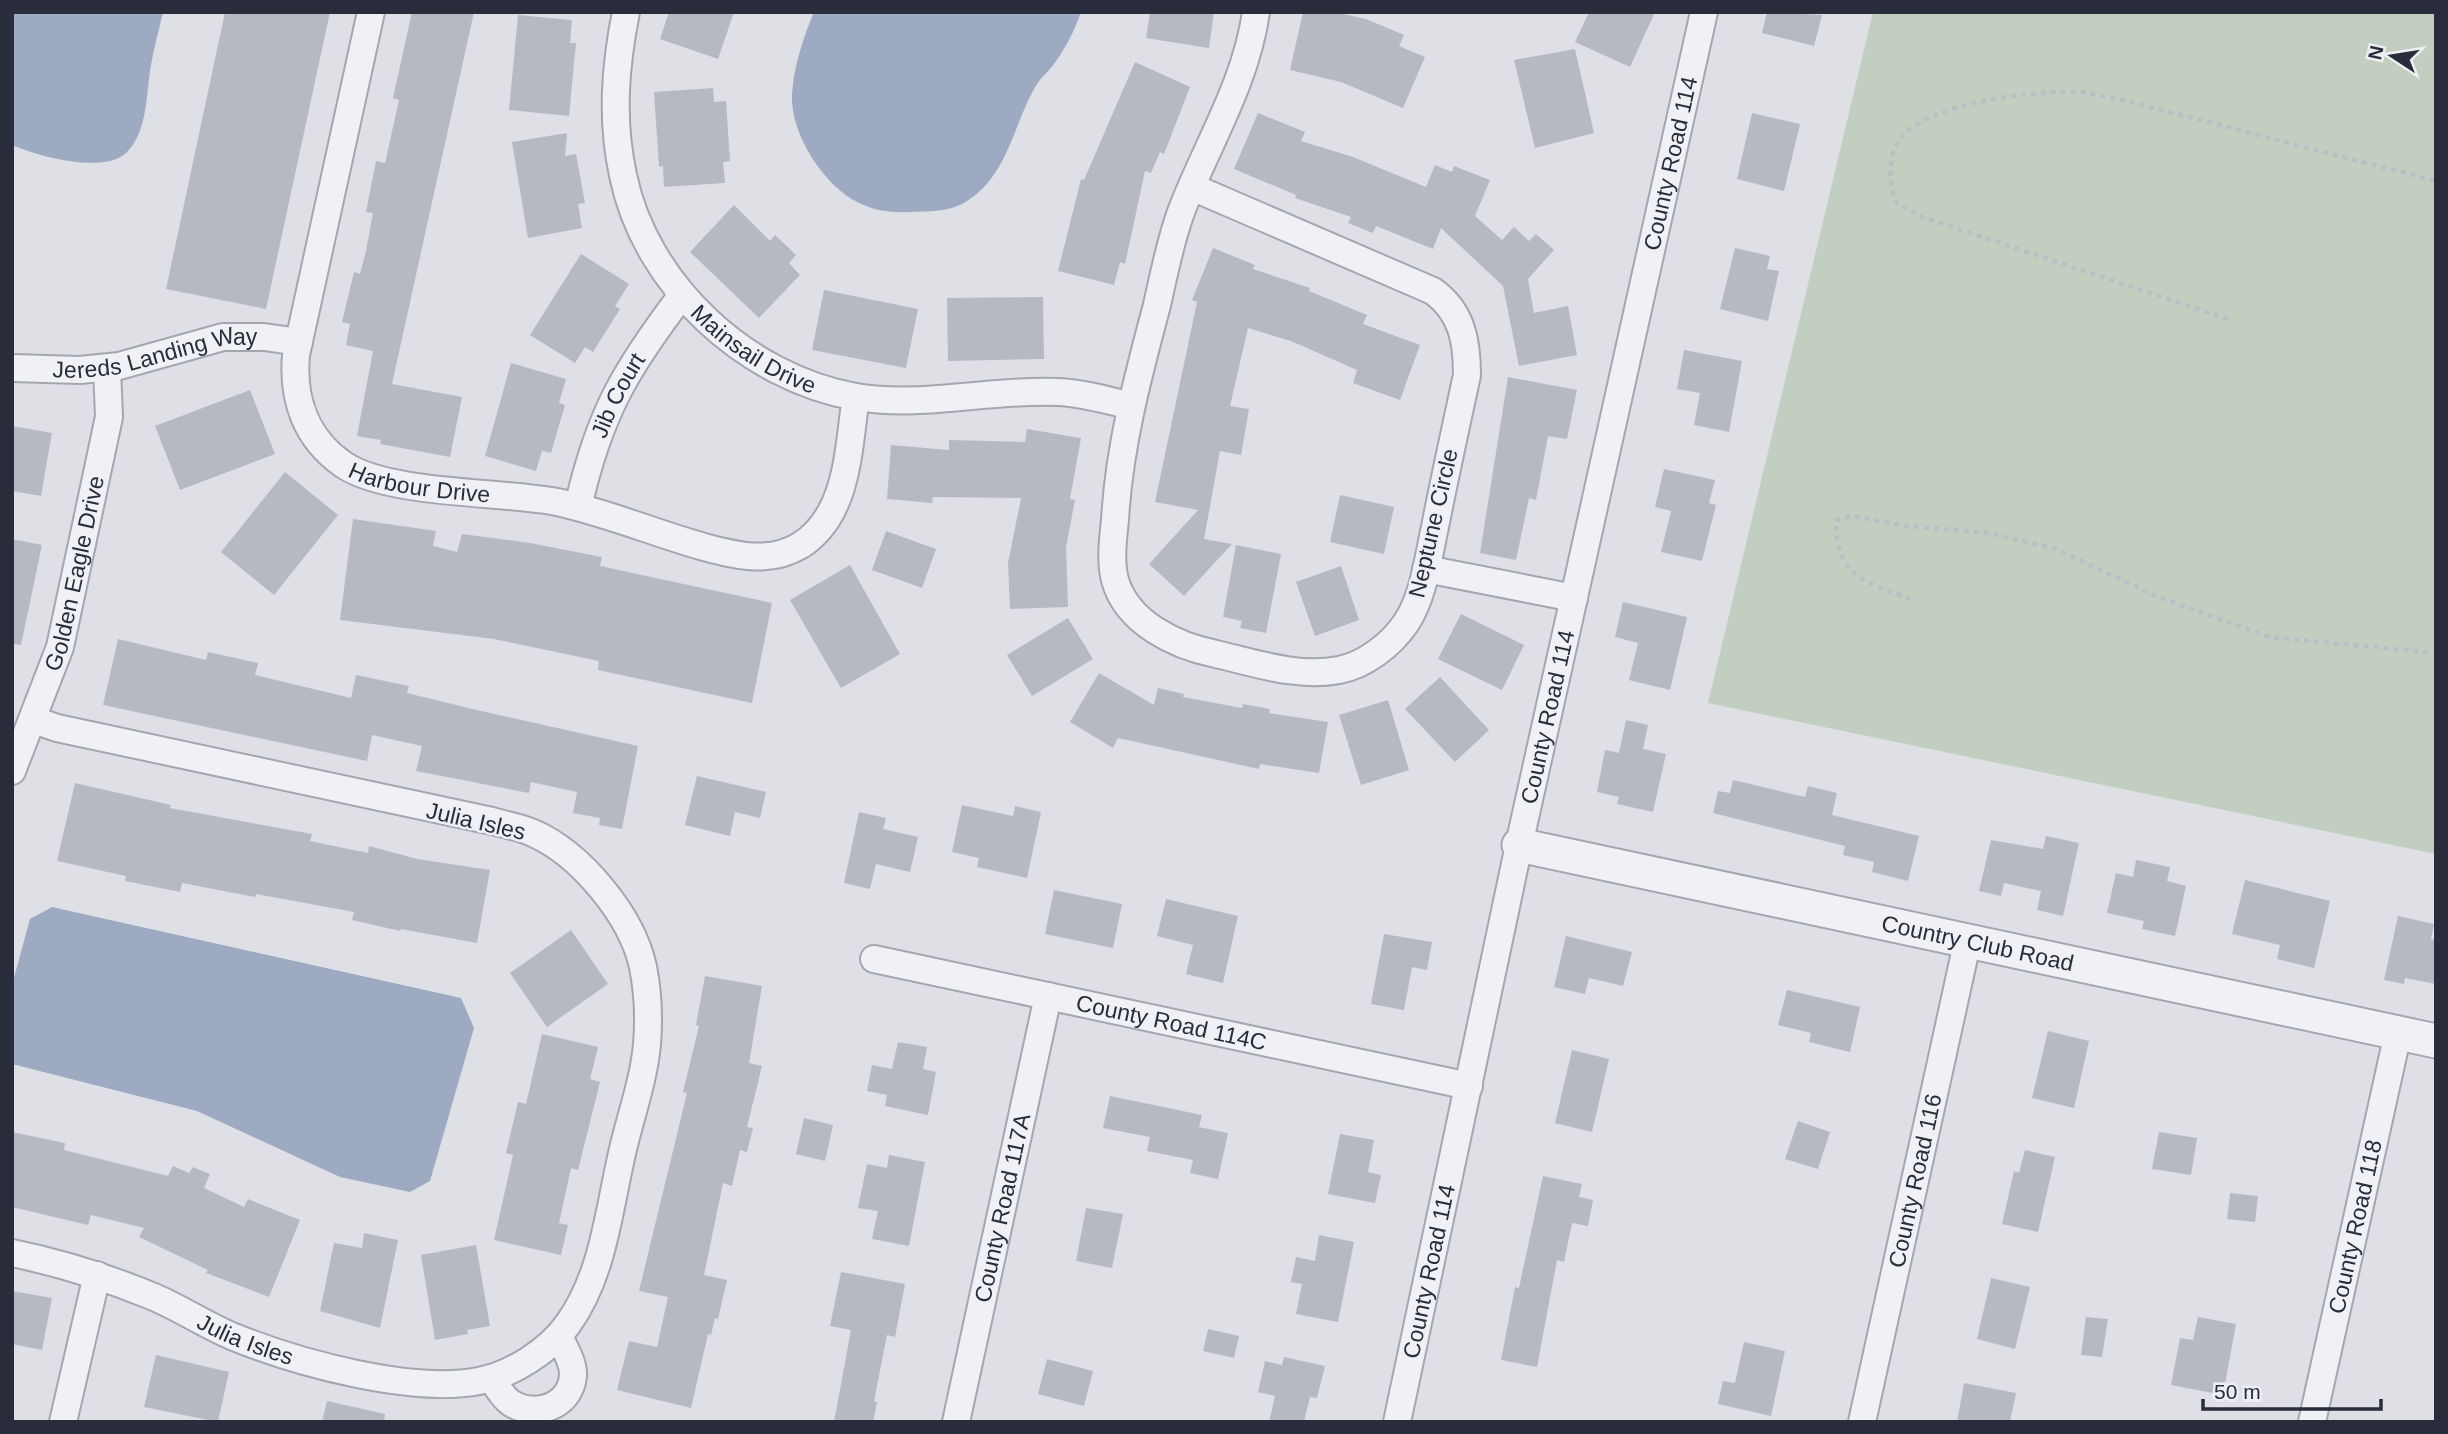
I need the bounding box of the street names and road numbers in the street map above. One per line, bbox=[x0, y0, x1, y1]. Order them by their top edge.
street label: County Road 114 bbox=[1638, 74, 1702, 253]
street label: Mainsail Drive bbox=[686, 299, 820, 399]
street label: Jereds Landing Way bbox=[52, 321, 258, 383]
street label: Jib Court bbox=[586, 347, 651, 441]
street label: Neptune Circle bbox=[1403, 446, 1463, 600]
street label: Harbour Drive bbox=[345, 457, 491, 507]
street label: Golden Eagle Drive bbox=[39, 473, 109, 675]
street label: County Road 114 bbox=[1516, 627, 1579, 806]
street label: Julia Isles bbox=[424, 797, 528, 845]
street label: Country Club Road bbox=[1879, 910, 2076, 976]
street label: County Road 114C bbox=[1074, 989, 1269, 1055]
street label: County Road 116 bbox=[1883, 1091, 1947, 1270]
street label: County Road 117A bbox=[969, 1110, 1035, 1305]
street label: County Road 118 bbox=[2323, 1137, 2387, 1316]
street label: County Road 114 bbox=[1398, 1182, 1460, 1361]
street label: Julia Isles bbox=[193, 1308, 296, 1370]

